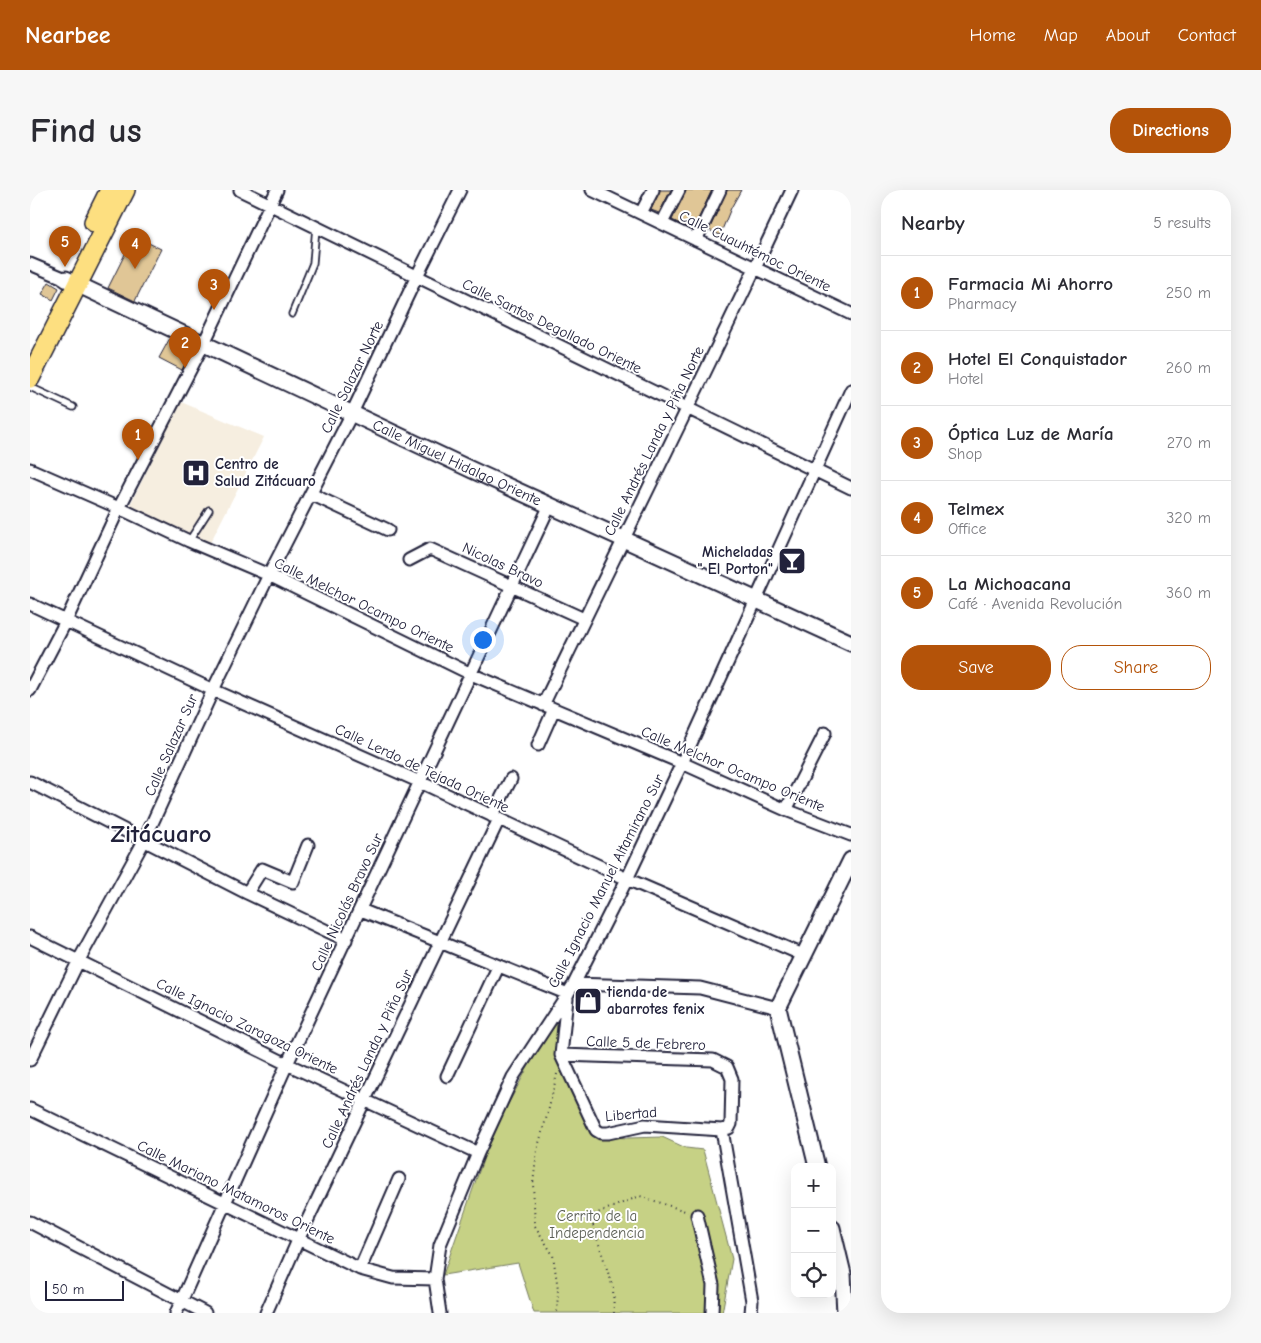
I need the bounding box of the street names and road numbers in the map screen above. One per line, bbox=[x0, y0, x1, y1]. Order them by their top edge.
street label: Calle Cuauhtémoc Oriente bbox=[676, 206, 834, 296]
street label: Calle Santos Degollado Oriente bbox=[459, 275, 645, 378]
street label: Calle Salazar Norte bbox=[317, 317, 387, 436]
street label: Calle Andrés Landa y Piña Norte bbox=[600, 343, 708, 539]
street label: Calle Miguel Hidalgo Oriente bbox=[370, 416, 545, 510]
street label: Nicolas Bravo bbox=[460, 538, 546, 592]
street label: Calle Melchor Ocampo Oriente bbox=[271, 554, 457, 657]
street label: Calle Salazar Sur bbox=[140, 691, 202, 799]
street label: Calle Lerdo de Tejada Oriente bbox=[332, 720, 512, 817]
street label: Calle Melchor Ocampo Oriente bbox=[638, 722, 828, 816]
street label: Calle Ignacio Manuel Altamirano Sur bbox=[544, 771, 668, 991]
street label: Calle Nicolás Bravo Sur bbox=[307, 830, 387, 974]
street label: Calle Andrés Landa y Piña Sur bbox=[317, 966, 417, 1152]
street label: Calle Ignacio Zaragoza Oriente bbox=[153, 974, 341, 1078]
street label: Calle 5 de Febrero bbox=[586, 1032, 706, 1054]
street label: Libertad bbox=[604, 1103, 658, 1125]
street label: Calle Mariano Matamoros Oriente bbox=[134, 1136, 338, 1248]

